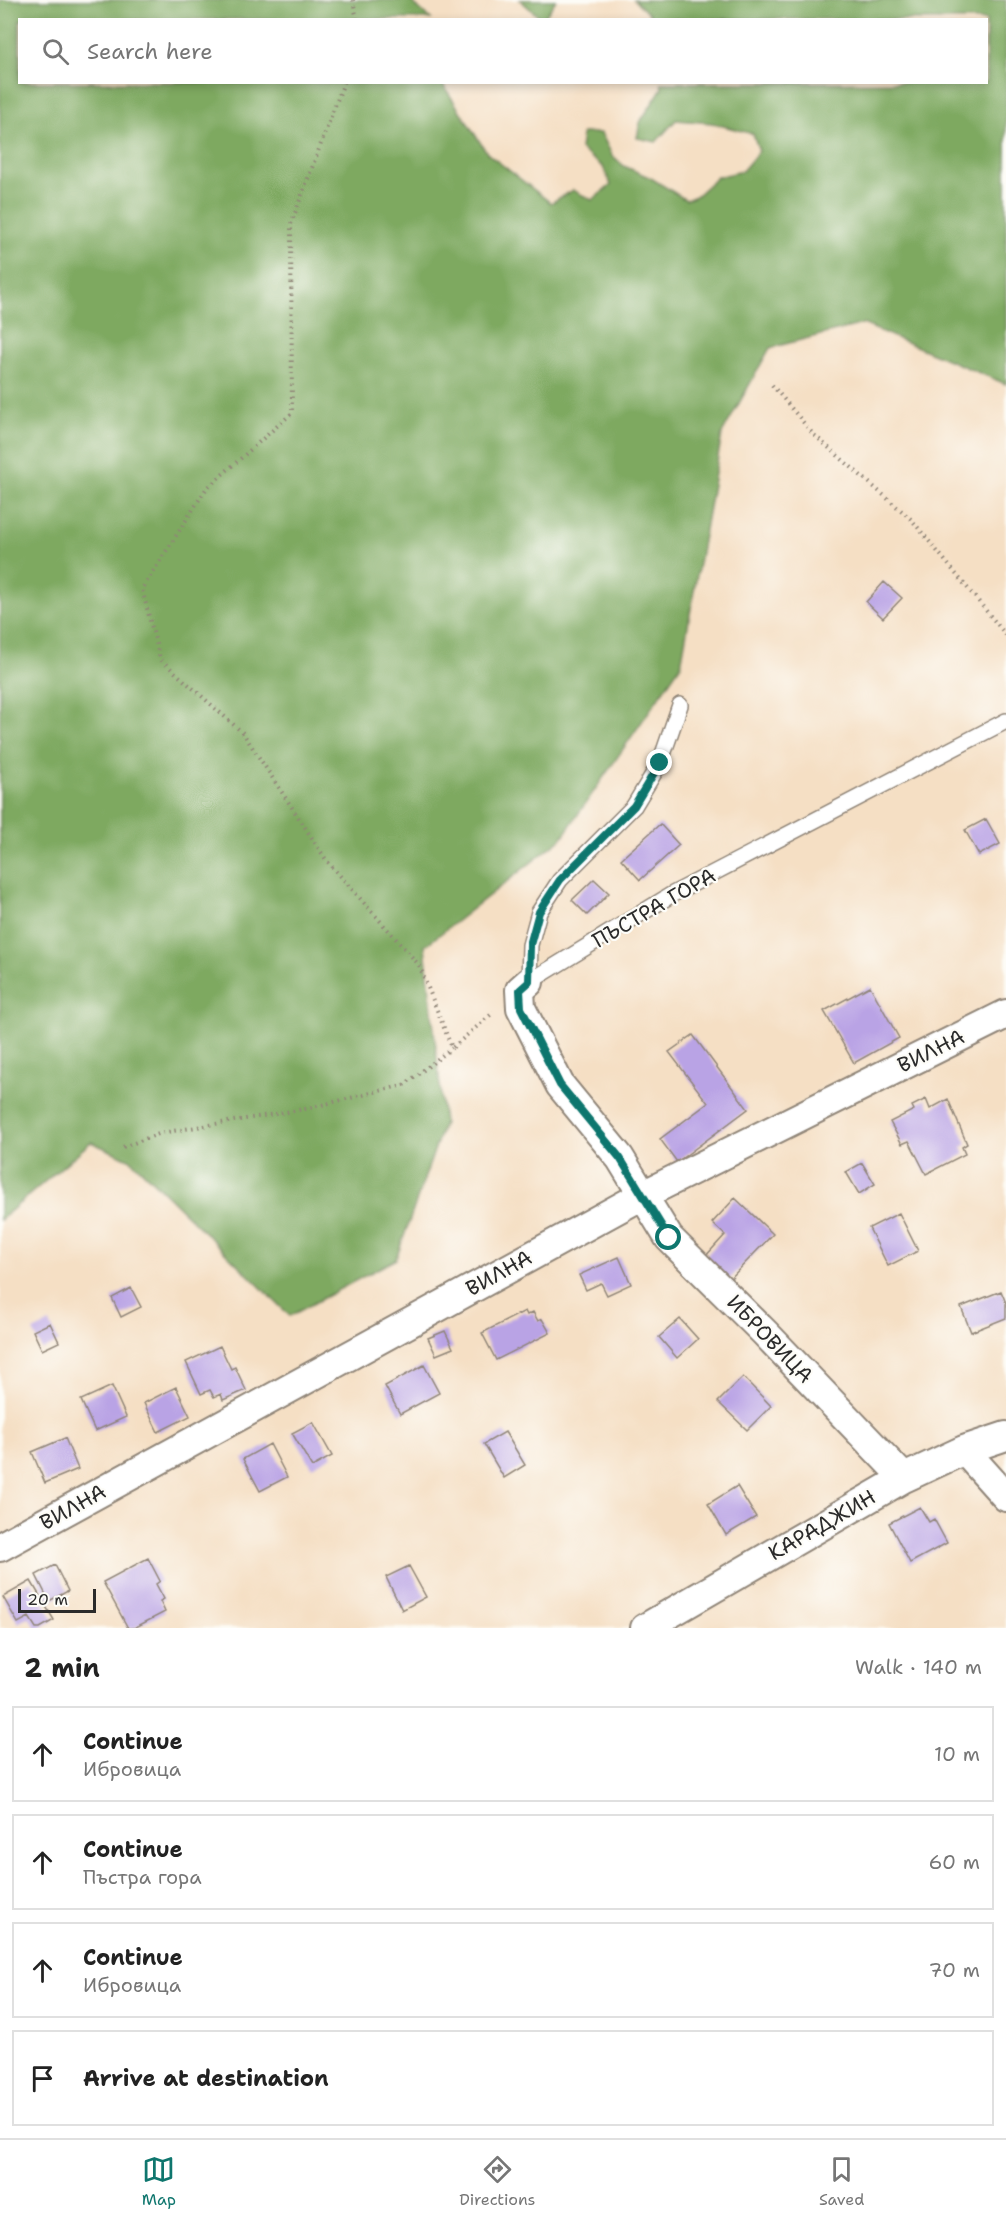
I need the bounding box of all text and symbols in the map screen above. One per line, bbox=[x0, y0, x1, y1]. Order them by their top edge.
search box bbox=[18, 18, 988, 84]
icon: search bbox=[39, 35, 72, 68]
text: Search here bbox=[87, 37, 213, 66]
route end bbox=[646, 749, 672, 775]
street label: ПЪСТРА ГОРА bbox=[587, 861, 721, 955]
street label: ВИЛНА bbox=[893, 1023, 969, 1079]
route start bbox=[655, 1224, 681, 1250]
street label: ВИЛНА bbox=[461, 1243, 537, 1303]
street label: ИБРОВИЦА bbox=[721, 1289, 819, 1389]
street label: ВИЛНА bbox=[35, 1477, 111, 1537]
street label: КАРАДЖИН bbox=[763, 1483, 881, 1567]
scale bar bbox=[18, 1586, 96, 1614]
text: 20 m bbox=[27, 1589, 68, 1610]
text: 2 min bbox=[24, 1650, 100, 1685]
text: Walk · 140 m bbox=[855, 1654, 982, 1680]
text: Continue bbox=[83, 1727, 183, 1756]
icon: ahead bbox=[26, 1738, 59, 1771]
text: 10 m bbox=[934, 1741, 980, 1767]
text: Ибровица bbox=[83, 1756, 181, 1782]
text: Continue bbox=[83, 1835, 183, 1864]
icon: ahead bbox=[26, 1846, 59, 1879]
text: 60 m bbox=[928, 1849, 980, 1875]
text: Пъстра гора bbox=[83, 1864, 202, 1890]
text: Continue bbox=[83, 1943, 183, 1972]
icon: ahead bbox=[26, 1954, 59, 1987]
text: 70 m bbox=[928, 1957, 980, 1983]
text: Ибровица bbox=[83, 1972, 181, 1998]
icon: arrive bbox=[26, 2062, 59, 2095]
text: Arrive at destination bbox=[83, 2064, 329, 2093]
tab: Map bbox=[142, 2153, 176, 2210]
tab: Directions bbox=[459, 2153, 536, 2210]
tab: Saved bbox=[819, 2153, 864, 2210]

